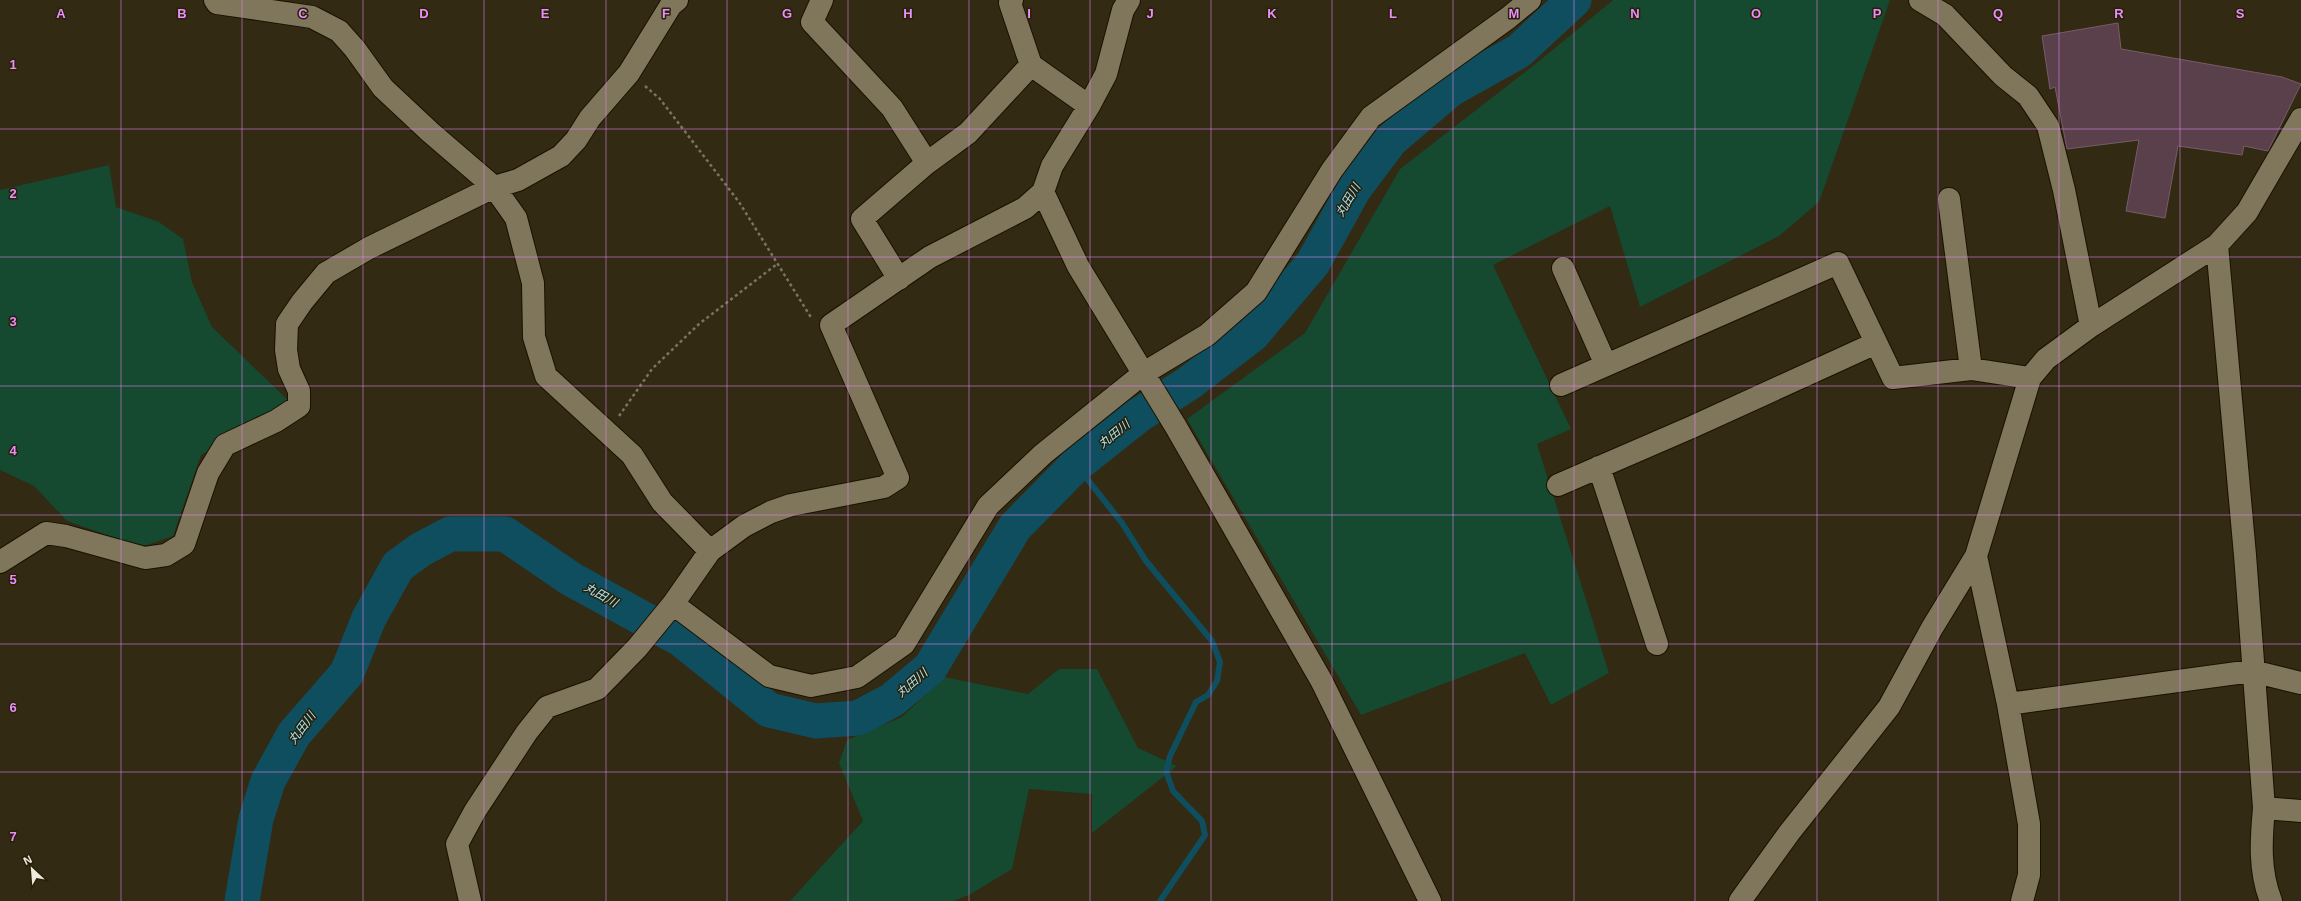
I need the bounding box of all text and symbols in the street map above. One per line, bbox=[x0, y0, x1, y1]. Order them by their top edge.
text: A bbox=[56, 6, 66, 21]
text: B bbox=[177, 6, 187, 21]
text: C bbox=[298, 6, 308, 21]
text: D bbox=[419, 6, 429, 21]
text: E bbox=[541, 6, 550, 21]
text: F bbox=[662, 6, 670, 21]
text: G bbox=[782, 6, 792, 21]
text: H bbox=[903, 6, 913, 21]
text: I bbox=[1027, 6, 1031, 21]
text: J bbox=[1146, 6, 1154, 21]
text: K bbox=[1267, 6, 1277, 21]
text: L bbox=[1389, 6, 1397, 21]
text: M bbox=[1509, 6, 1519, 21]
text: N bbox=[1630, 6, 1640, 21]
text: O bbox=[1751, 6, 1761, 21]
text: P bbox=[1873, 6, 1882, 21]
text: Q bbox=[1993, 6, 2003, 21]
text: R bbox=[2114, 6, 2124, 21]
text: S bbox=[2236, 6, 2245, 21]
text: 1 bbox=[9, 57, 17, 72]
water label: 丸田川 bbox=[1333, 179, 1364, 219]
text: 2 bbox=[9, 186, 17, 201]
text: 3 bbox=[9, 314, 17, 329]
water label: 丸田川 bbox=[1096, 416, 1134, 451]
text: 4 bbox=[9, 443, 17, 458]
text: 5 bbox=[9, 572, 17, 587]
water label: 丸田川 bbox=[582, 580, 622, 611]
water label: 丸田川 bbox=[894, 665, 932, 700]
text: 6 bbox=[9, 700, 17, 715]
water label: 丸田川 bbox=[286, 708, 320, 747]
text: 7 bbox=[9, 829, 17, 844]
north arrow bbox=[12, 849, 52, 889]
text: N bbox=[21, 853, 34, 867]

